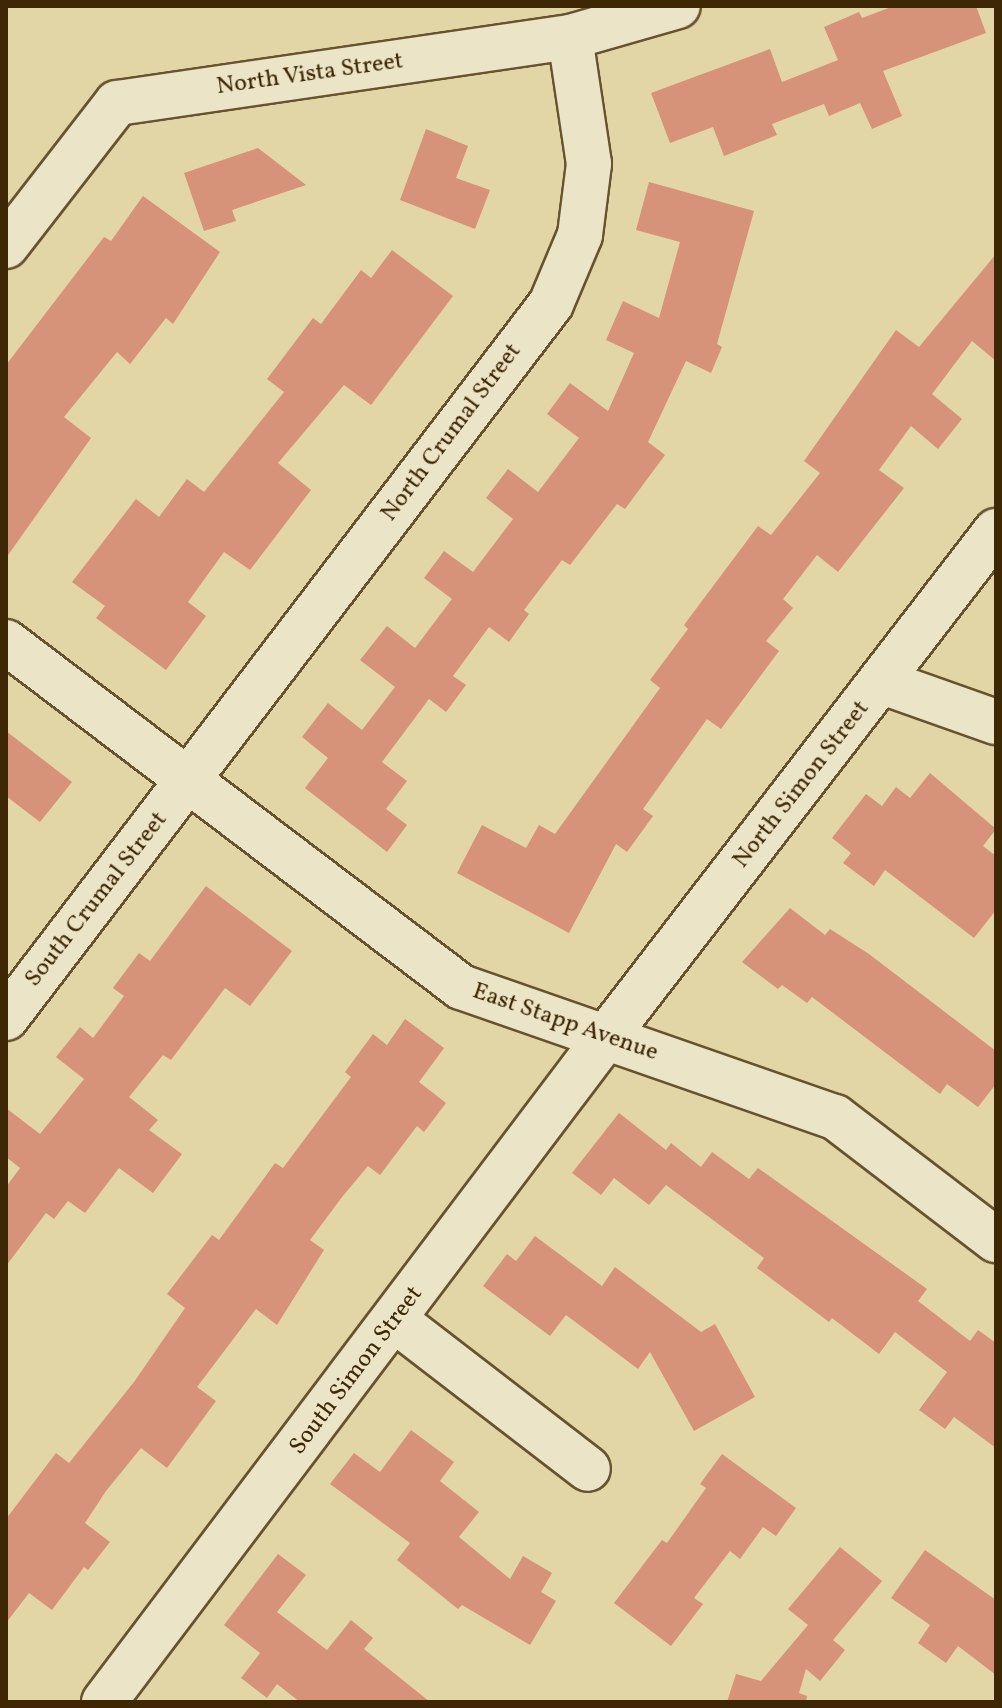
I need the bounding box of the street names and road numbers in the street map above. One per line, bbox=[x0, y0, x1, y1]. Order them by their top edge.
street label: North Vista Street bbox=[214, 48, 406, 102]
street label: North Crumal Street bbox=[376, 338, 528, 528]
street label: North Simon Street bbox=[728, 695, 876, 875]
street label: South Crumal Street bbox=[20, 807, 174, 993]
street label: East Stapp Avenue bbox=[468, 978, 662, 1068]
street label: South Simon Street bbox=[284, 1281, 430, 1461]

